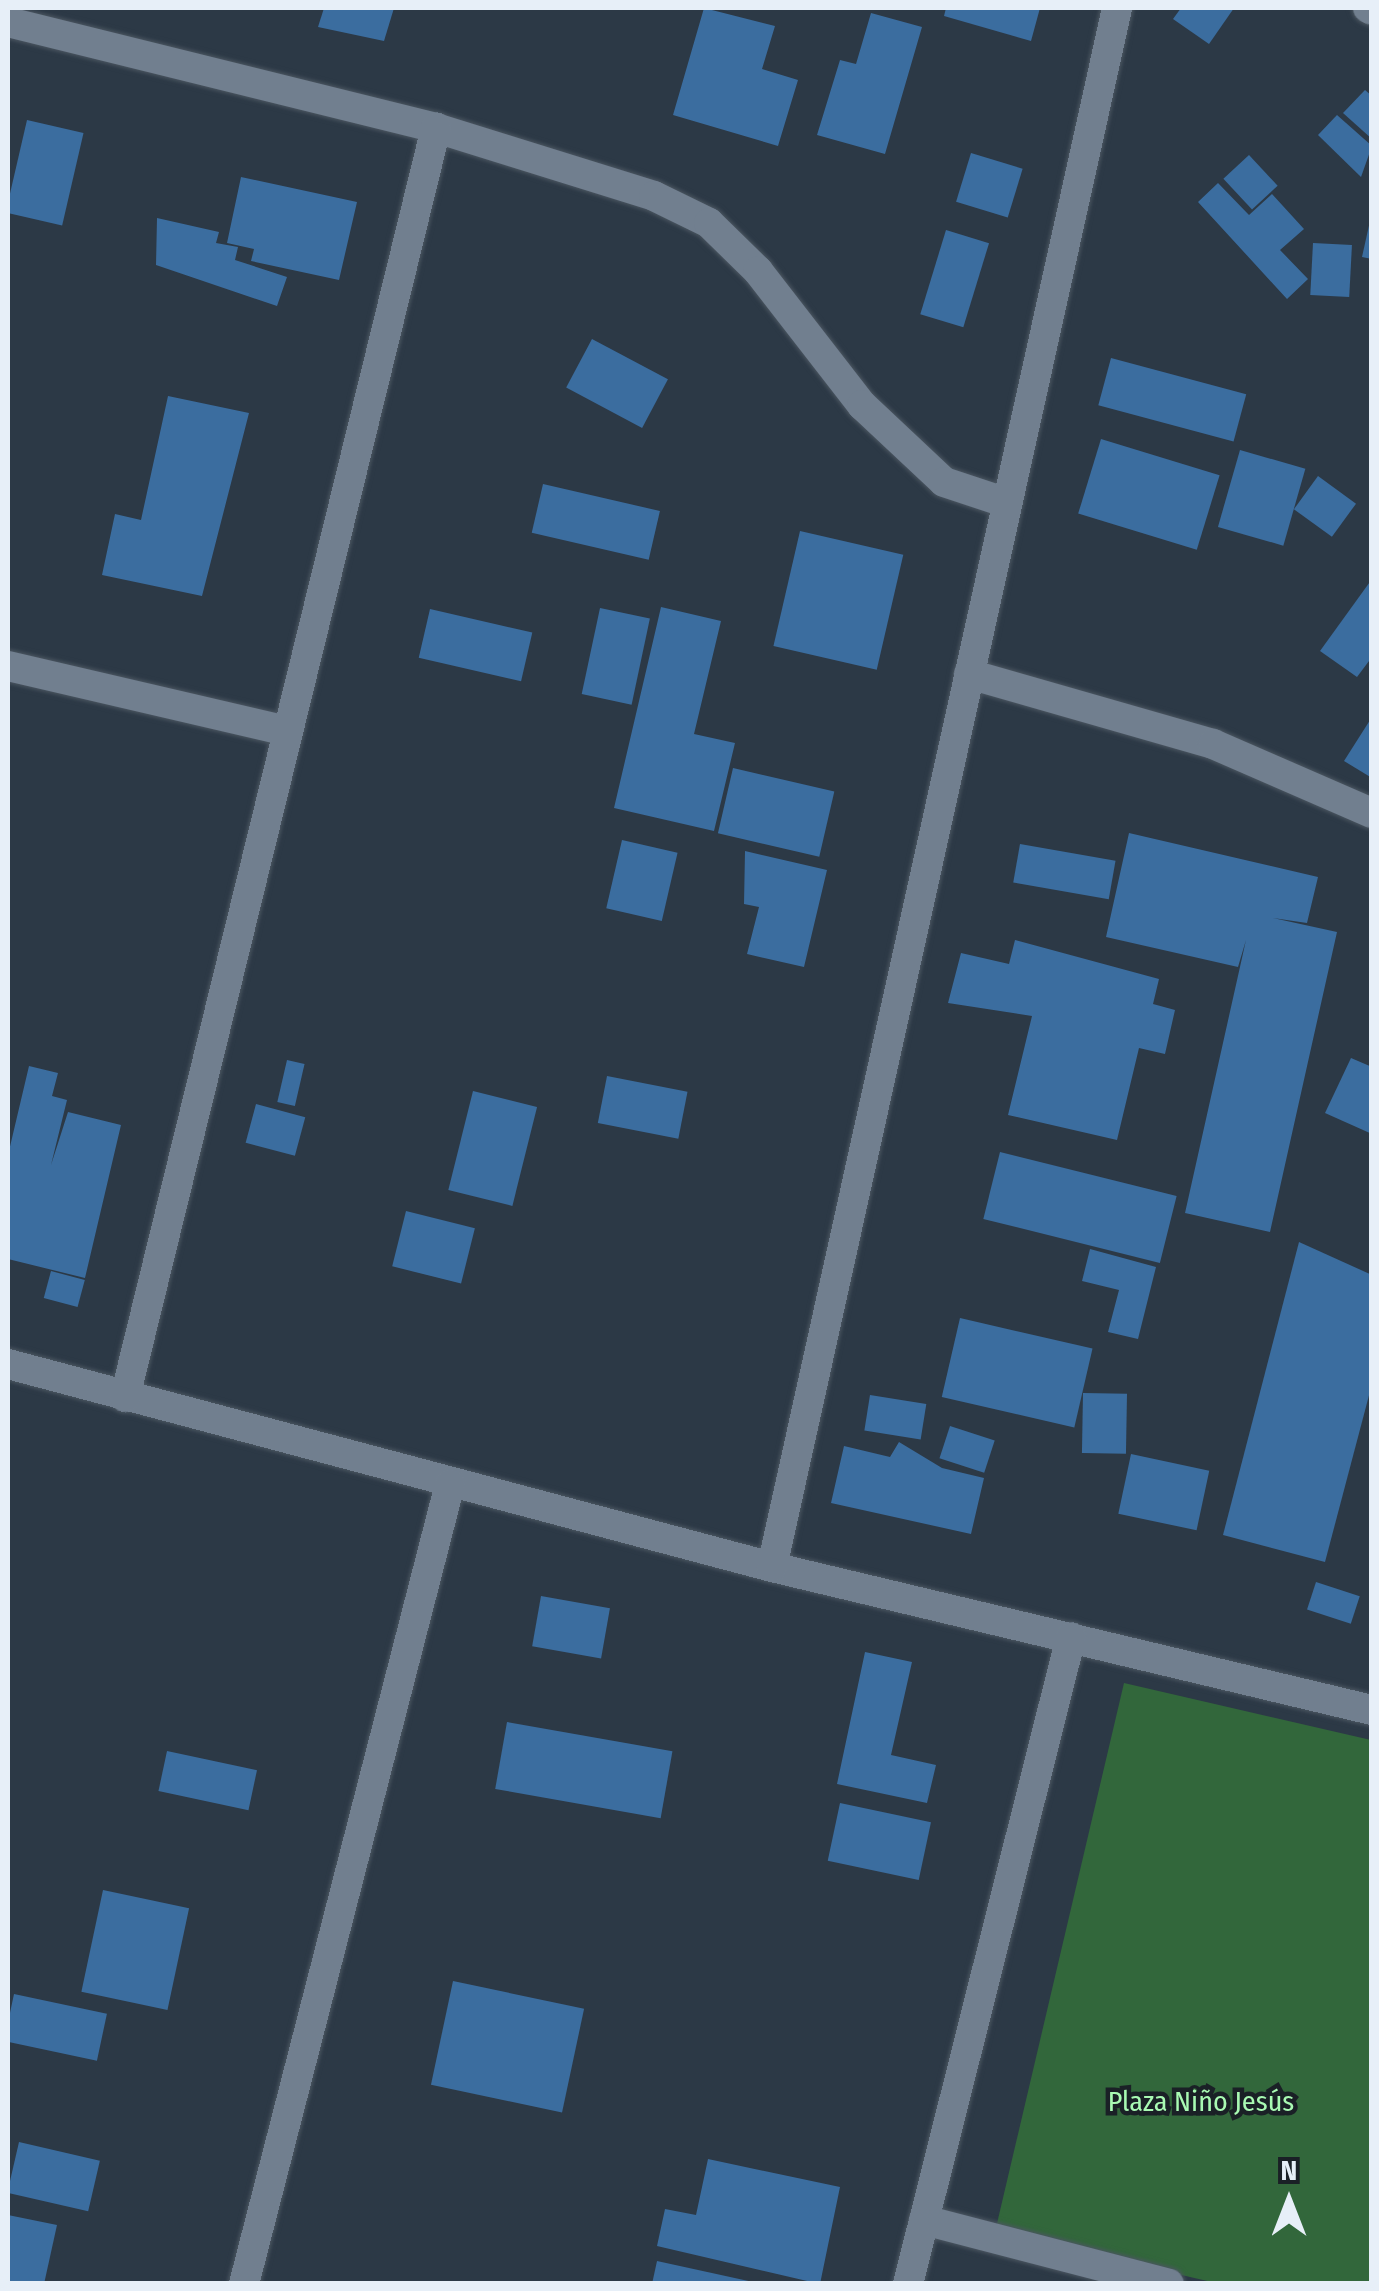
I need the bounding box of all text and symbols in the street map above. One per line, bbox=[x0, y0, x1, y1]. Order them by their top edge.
park label: Plaza Niño Jesús bbox=[1108, 2085, 1294, 2119]
north arrow bbox=[1239, 2151, 1339, 2251]
text: N bbox=[1281, 2154, 1297, 2187]

